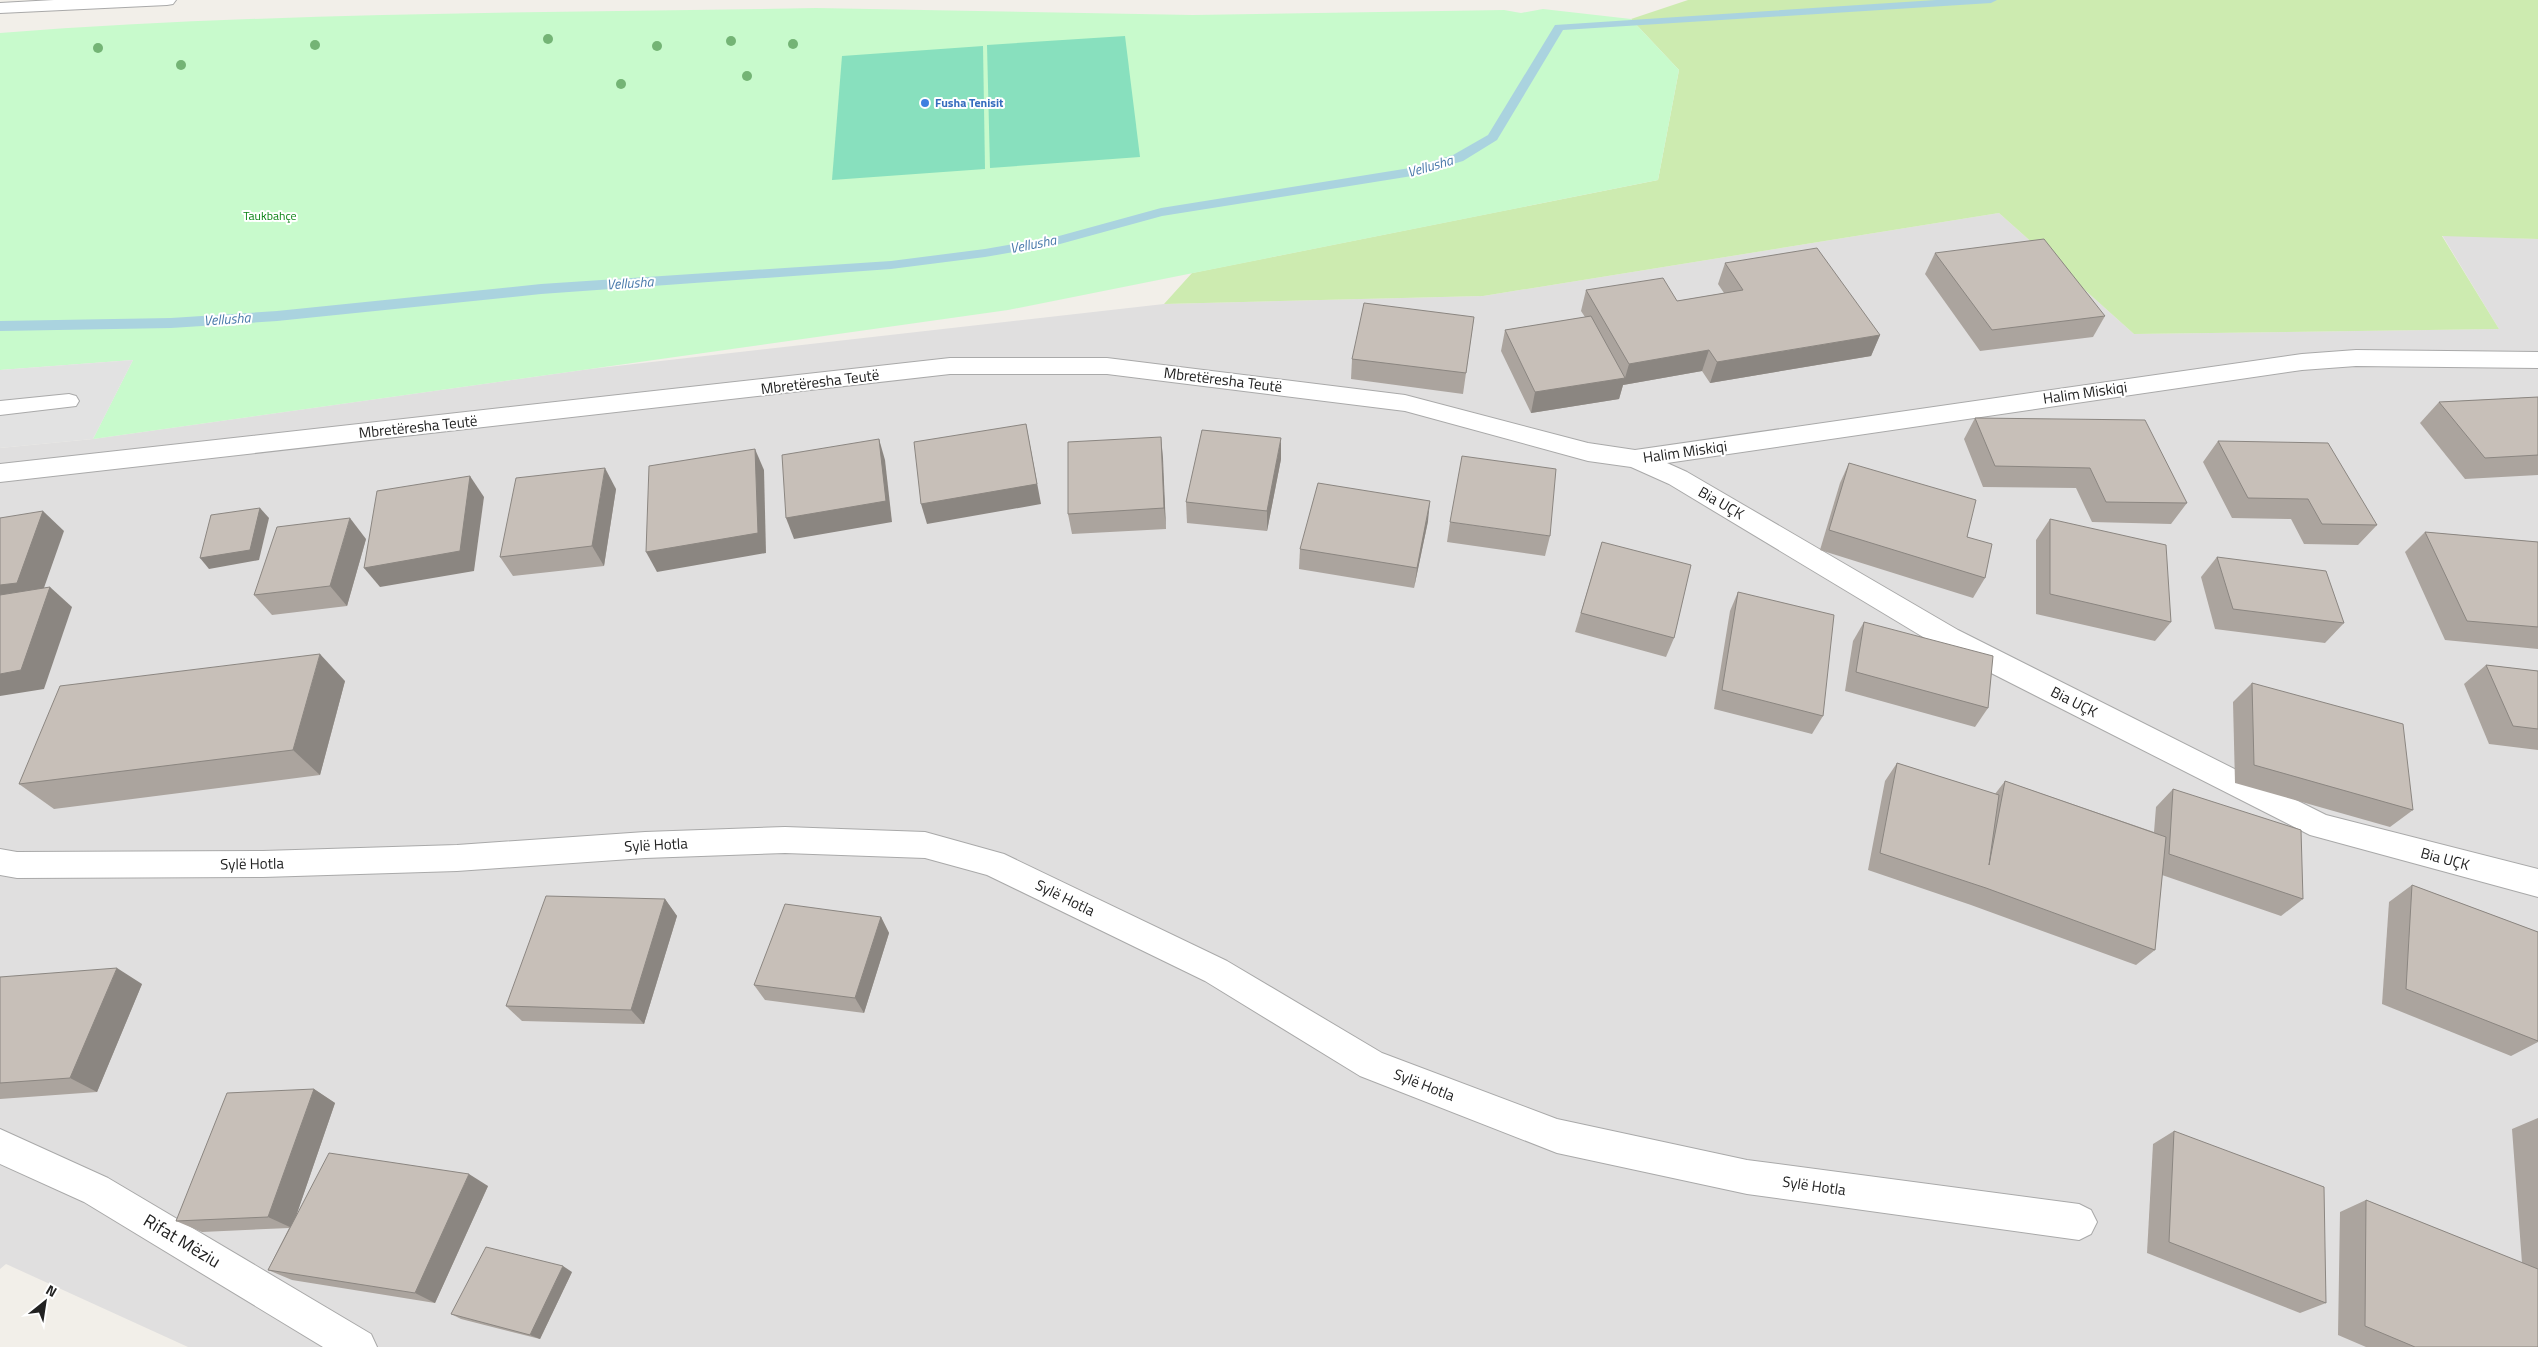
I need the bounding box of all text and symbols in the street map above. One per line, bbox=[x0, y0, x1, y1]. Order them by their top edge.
place label: Fusha Tenisit bbox=[935, 93, 1004, 112]
marker: Fusha Tenisit bbox=[919, 97, 931, 109]
water label: Vellusha bbox=[1405, 149, 1456, 182]
park label: Taukbahçe bbox=[243, 206, 297, 225]
water label: Vellusha bbox=[1008, 229, 1059, 258]
water label: Vellusha bbox=[606, 270, 655, 295]
water label: Vellusha bbox=[203, 306, 252, 331]
street label: Mbretëresha Teutë bbox=[1162, 361, 1284, 398]
street label: Mbretëresha Teutë bbox=[759, 363, 881, 400]
street label: Halim Miskiqi bbox=[2041, 375, 2128, 410]
street label: Mbretëresha Teutë bbox=[357, 409, 478, 444]
street label: Halim Miskiqi bbox=[1641, 434, 1728, 469]
street label: Bia UÇK bbox=[1694, 480, 1749, 525]
street label: Bia UÇK bbox=[2047, 680, 2102, 723]
street label: Sylë Hotla bbox=[624, 831, 689, 858]
street label: Bia UÇK bbox=[2418, 841, 2473, 876]
street label: Sylë Hotla bbox=[220, 851, 285, 876]
street label: Sylë Hotla bbox=[1032, 873, 1099, 922]
street label: Sylë Hotla bbox=[1390, 1062, 1458, 1107]
street label: Sylë Hotla bbox=[1781, 1170, 1848, 1201]
street label: Rifat Mëziu bbox=[138, 1207, 226, 1274]
north arrow bbox=[20, 1277, 70, 1327]
text: N bbox=[42, 1279, 61, 1302]

